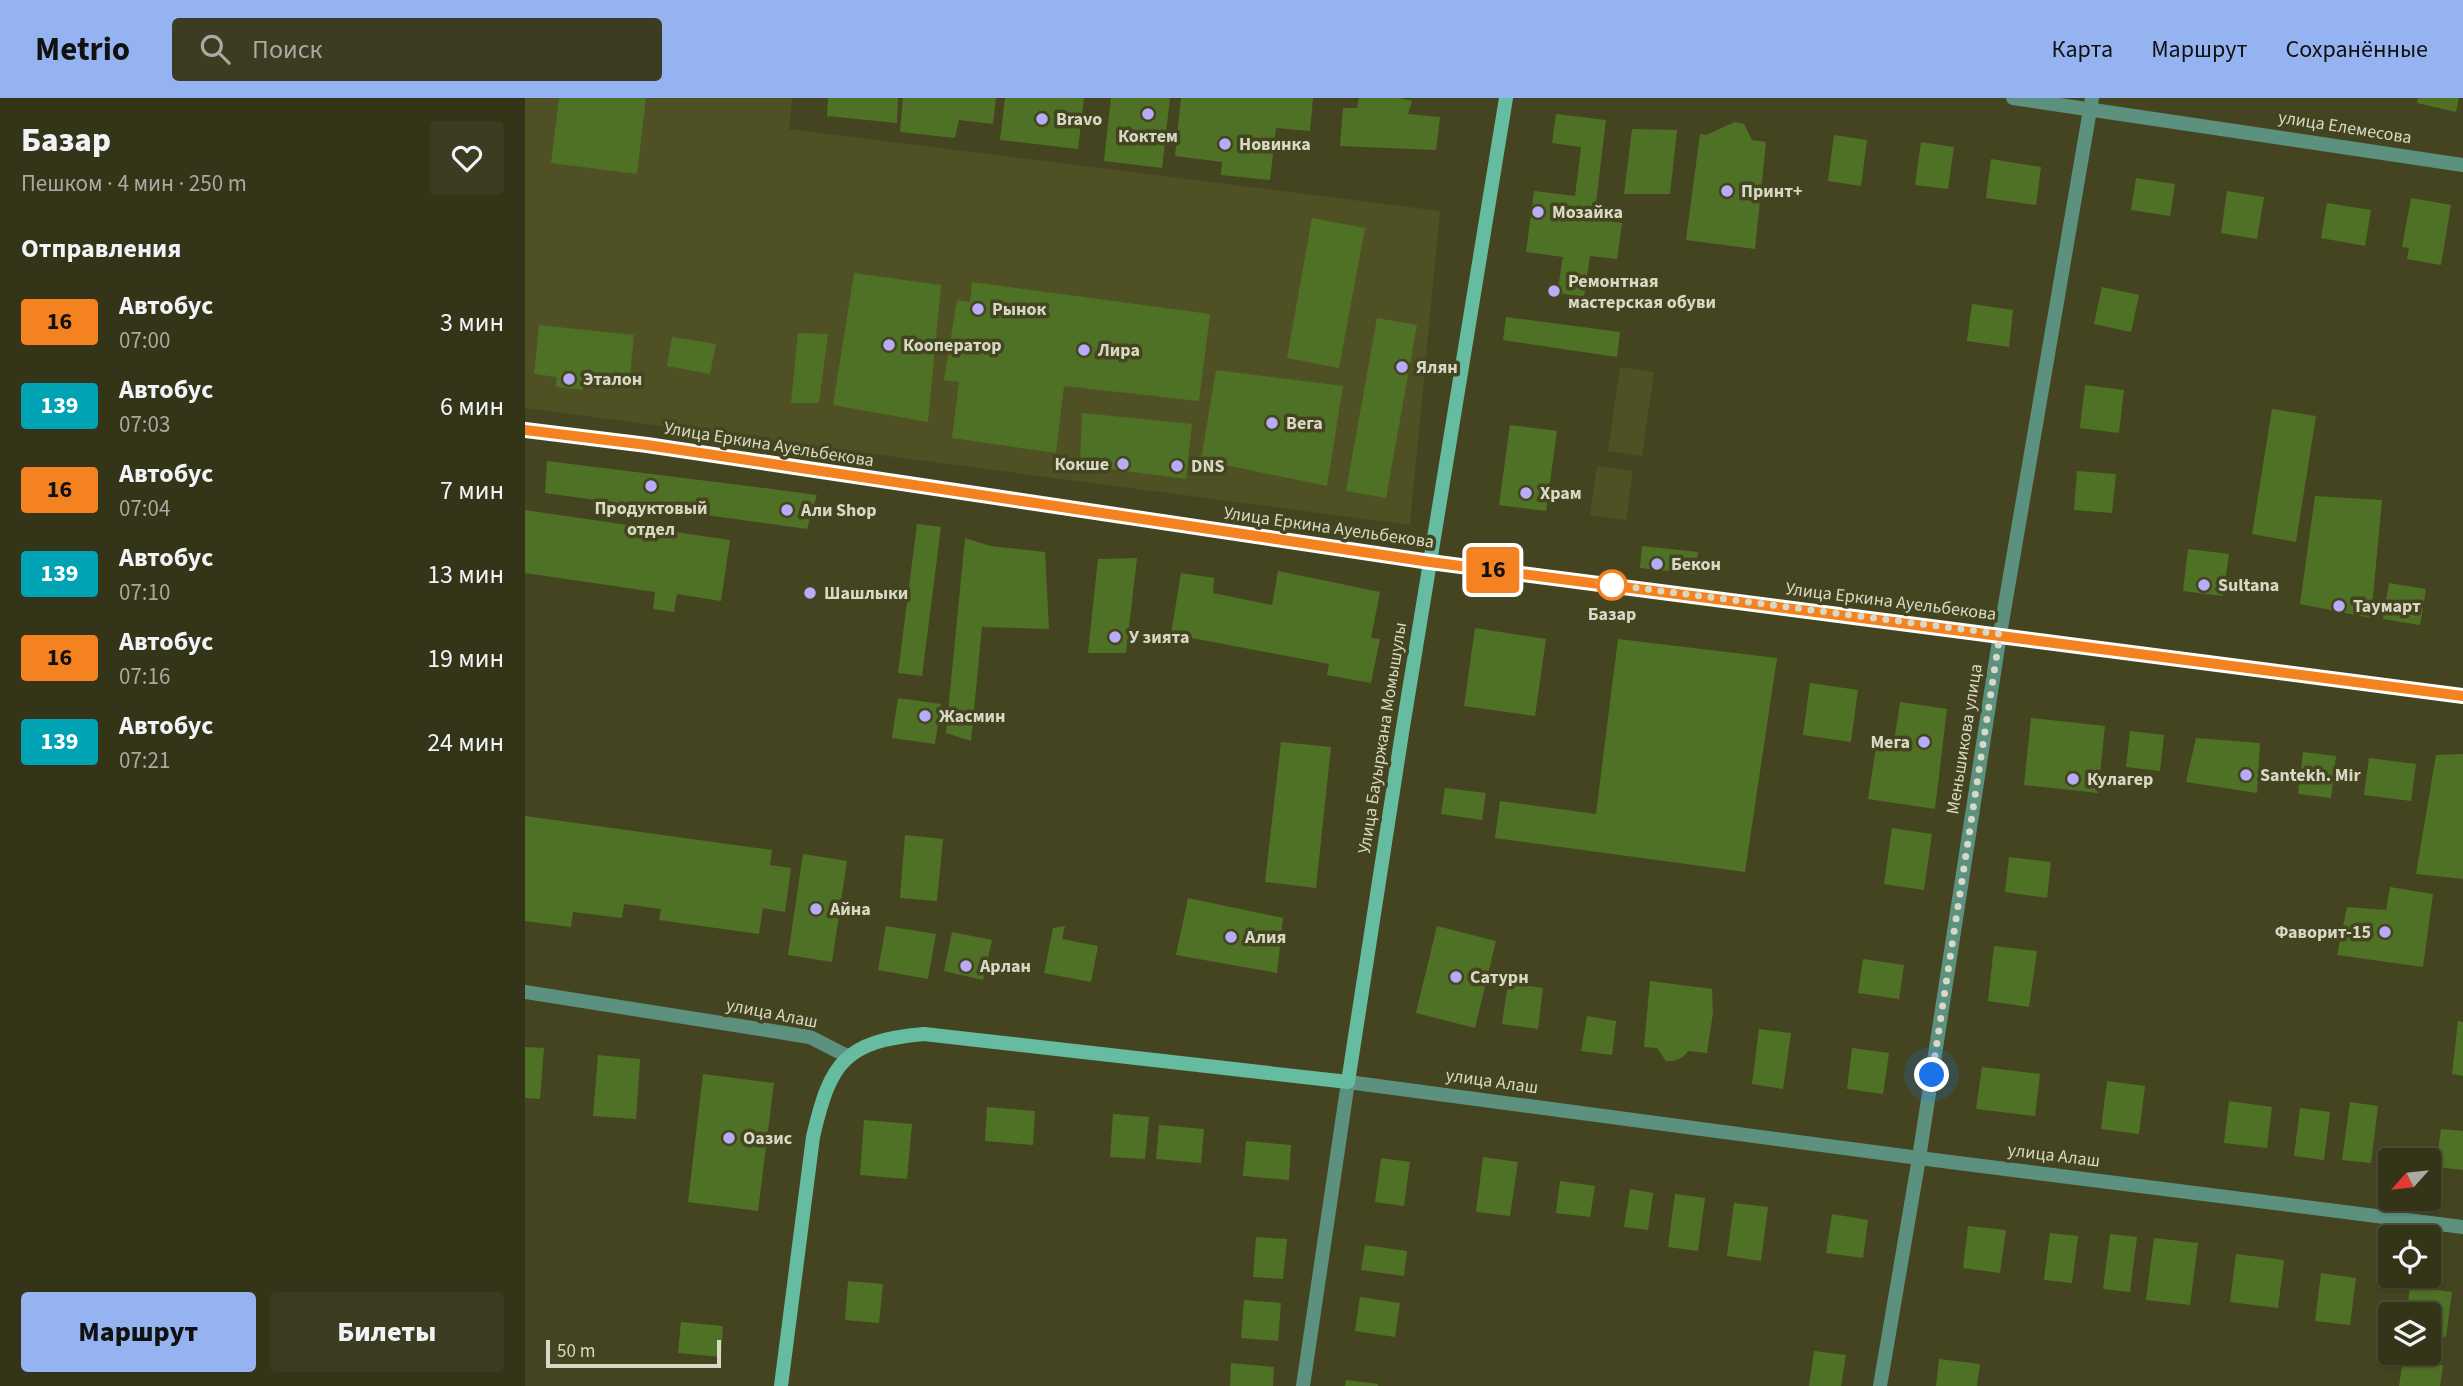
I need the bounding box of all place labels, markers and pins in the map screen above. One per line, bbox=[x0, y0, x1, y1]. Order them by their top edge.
marker: Коктем bbox=[1140, 106, 1156, 122]
place label: Bravo bbox=[1056, 107, 1102, 132]
marker: Bravo bbox=[1034, 111, 1050, 127]
place label: Коктем bbox=[1118, 124, 1178, 149]
place label: Новинка bbox=[1239, 132, 1311, 157]
marker: Новинка bbox=[1217, 136, 1233, 152]
place label: Принт+ bbox=[1741, 179, 1803, 204]
marker: Принт+ bbox=[1719, 183, 1735, 199]
place label: Мозайка bbox=[1552, 200, 1623, 225]
marker: Мозайка bbox=[1530, 204, 1546, 220]
place label: Ремонтная мастерская обуви bbox=[1568, 269, 1716, 315]
marker: Ремонтная мастерская обуви bbox=[1546, 283, 1562, 299]
place label: Рынок bbox=[992, 297, 1046, 322]
marker: Рынок bbox=[970, 301, 986, 317]
place label: Кооператор bbox=[903, 333, 1002, 358]
marker: Кооператор bbox=[881, 337, 897, 353]
place label: Лира bbox=[1097, 338, 1140, 363]
marker: Лира bbox=[1076, 342, 1092, 358]
place label: Ялян bbox=[1416, 355, 1458, 380]
marker: Ялян bbox=[1394, 359, 1410, 375]
place label: Эталон bbox=[583, 367, 642, 392]
marker: Эталон bbox=[561, 371, 577, 387]
place label: Вега bbox=[1286, 411, 1323, 436]
marker: Вега bbox=[1264, 415, 1280, 431]
place label: Кокше bbox=[1055, 452, 1109, 477]
place label: DNS bbox=[1191, 454, 1224, 479]
marker: Кокше bbox=[1115, 456, 1131, 472]
marker: DNS bbox=[1169, 458, 1185, 474]
marker: Продуктовый отдел bbox=[643, 478, 659, 494]
place label: Храм bbox=[1540, 481, 1582, 506]
marker: Храм bbox=[1518, 485, 1534, 501]
place label: Продуктовый отдел bbox=[594, 496, 708, 542]
place label: Али Shop bbox=[800, 498, 877, 523]
marker: Али Shop bbox=[779, 502, 795, 518]
place label: Бекон bbox=[1671, 552, 1721, 577]
marker: Бекон bbox=[1649, 556, 1665, 572]
marker: Базар bbox=[1597, 570, 1627, 600]
place label: Sultana bbox=[2218, 573, 2279, 598]
marker: Sultana bbox=[2196, 577, 2212, 593]
place label: Шашлыки bbox=[824, 581, 908, 606]
marker: Шашлыки bbox=[802, 585, 818, 601]
place label: Таумарт bbox=[2353, 594, 2421, 619]
marker: Таумарт bbox=[2331, 598, 2347, 614]
place label: Базар bbox=[1588, 602, 1636, 627]
place label: У зията bbox=[1129, 625, 1189, 650]
marker: У зията bbox=[1107, 629, 1123, 645]
place label: Жасмин bbox=[939, 704, 1006, 729]
marker: Жасмин bbox=[917, 708, 933, 724]
place label: Мега bbox=[1870, 730, 1910, 755]
marker: Мега bbox=[1916, 734, 1932, 750]
place label: Santekh. Mir bbox=[2260, 763, 2362, 788]
place label: Кулагер bbox=[2087, 767, 2153, 792]
marker: Santekh. Mir bbox=[2238, 767, 2254, 783]
marker: Кулагер bbox=[2065, 771, 2081, 787]
place label: Айна bbox=[829, 897, 871, 922]
marker: Айна bbox=[808, 901, 824, 917]
place label: Фаворит-15 bbox=[2275, 920, 2371, 945]
marker: Фаворит-15 bbox=[2377, 924, 2393, 940]
place label: Алия bbox=[1244, 925, 1286, 950]
marker: Алия bbox=[1223, 929, 1239, 945]
place label: Арлан bbox=[979, 954, 1031, 979]
marker: Арлан bbox=[958, 958, 974, 974]
place label: Сатурн bbox=[1470, 965, 1529, 990]
marker: Сатурн bbox=[1448, 969, 1464, 985]
place label: Оазис bbox=[743, 1126, 793, 1151]
marker: Оазис bbox=[721, 1130, 737, 1146]

